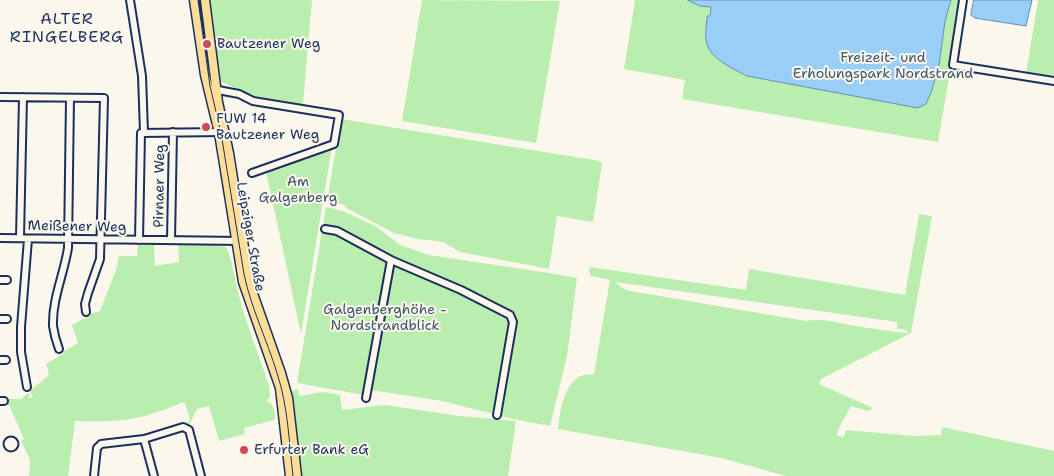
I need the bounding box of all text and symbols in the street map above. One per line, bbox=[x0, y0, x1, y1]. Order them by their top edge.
district label: ALTER RINGELBERG bbox=[9, 10, 125, 48]
place label: Bautzener Weg bbox=[217, 36, 320, 52]
marker: Bautzener Weg bbox=[201, 38, 213, 50]
park label: Freizeit- und Erholungspark Nordstrand bbox=[793, 50, 973, 82]
place label: FUW 14 Bautzener Weg bbox=[216, 111, 319, 144]
marker: FUW 14 Bautzener Weg bbox=[200, 121, 212, 133]
street label: Pirnaer Weg bbox=[151, 144, 169, 228]
park label: Am Galgenberg bbox=[259, 174, 337, 206]
street label: Leipziger Straße bbox=[232, 181, 268, 293]
street label: Meißener Weg bbox=[27, 218, 127, 236]
park label: Galgenberghöhe - Nordstrandblick bbox=[323, 302, 447, 334]
place label: Erfurter Bank eG bbox=[254, 442, 369, 458]
marker: Erfurter Bank eG bbox=[238, 444, 250, 456]

